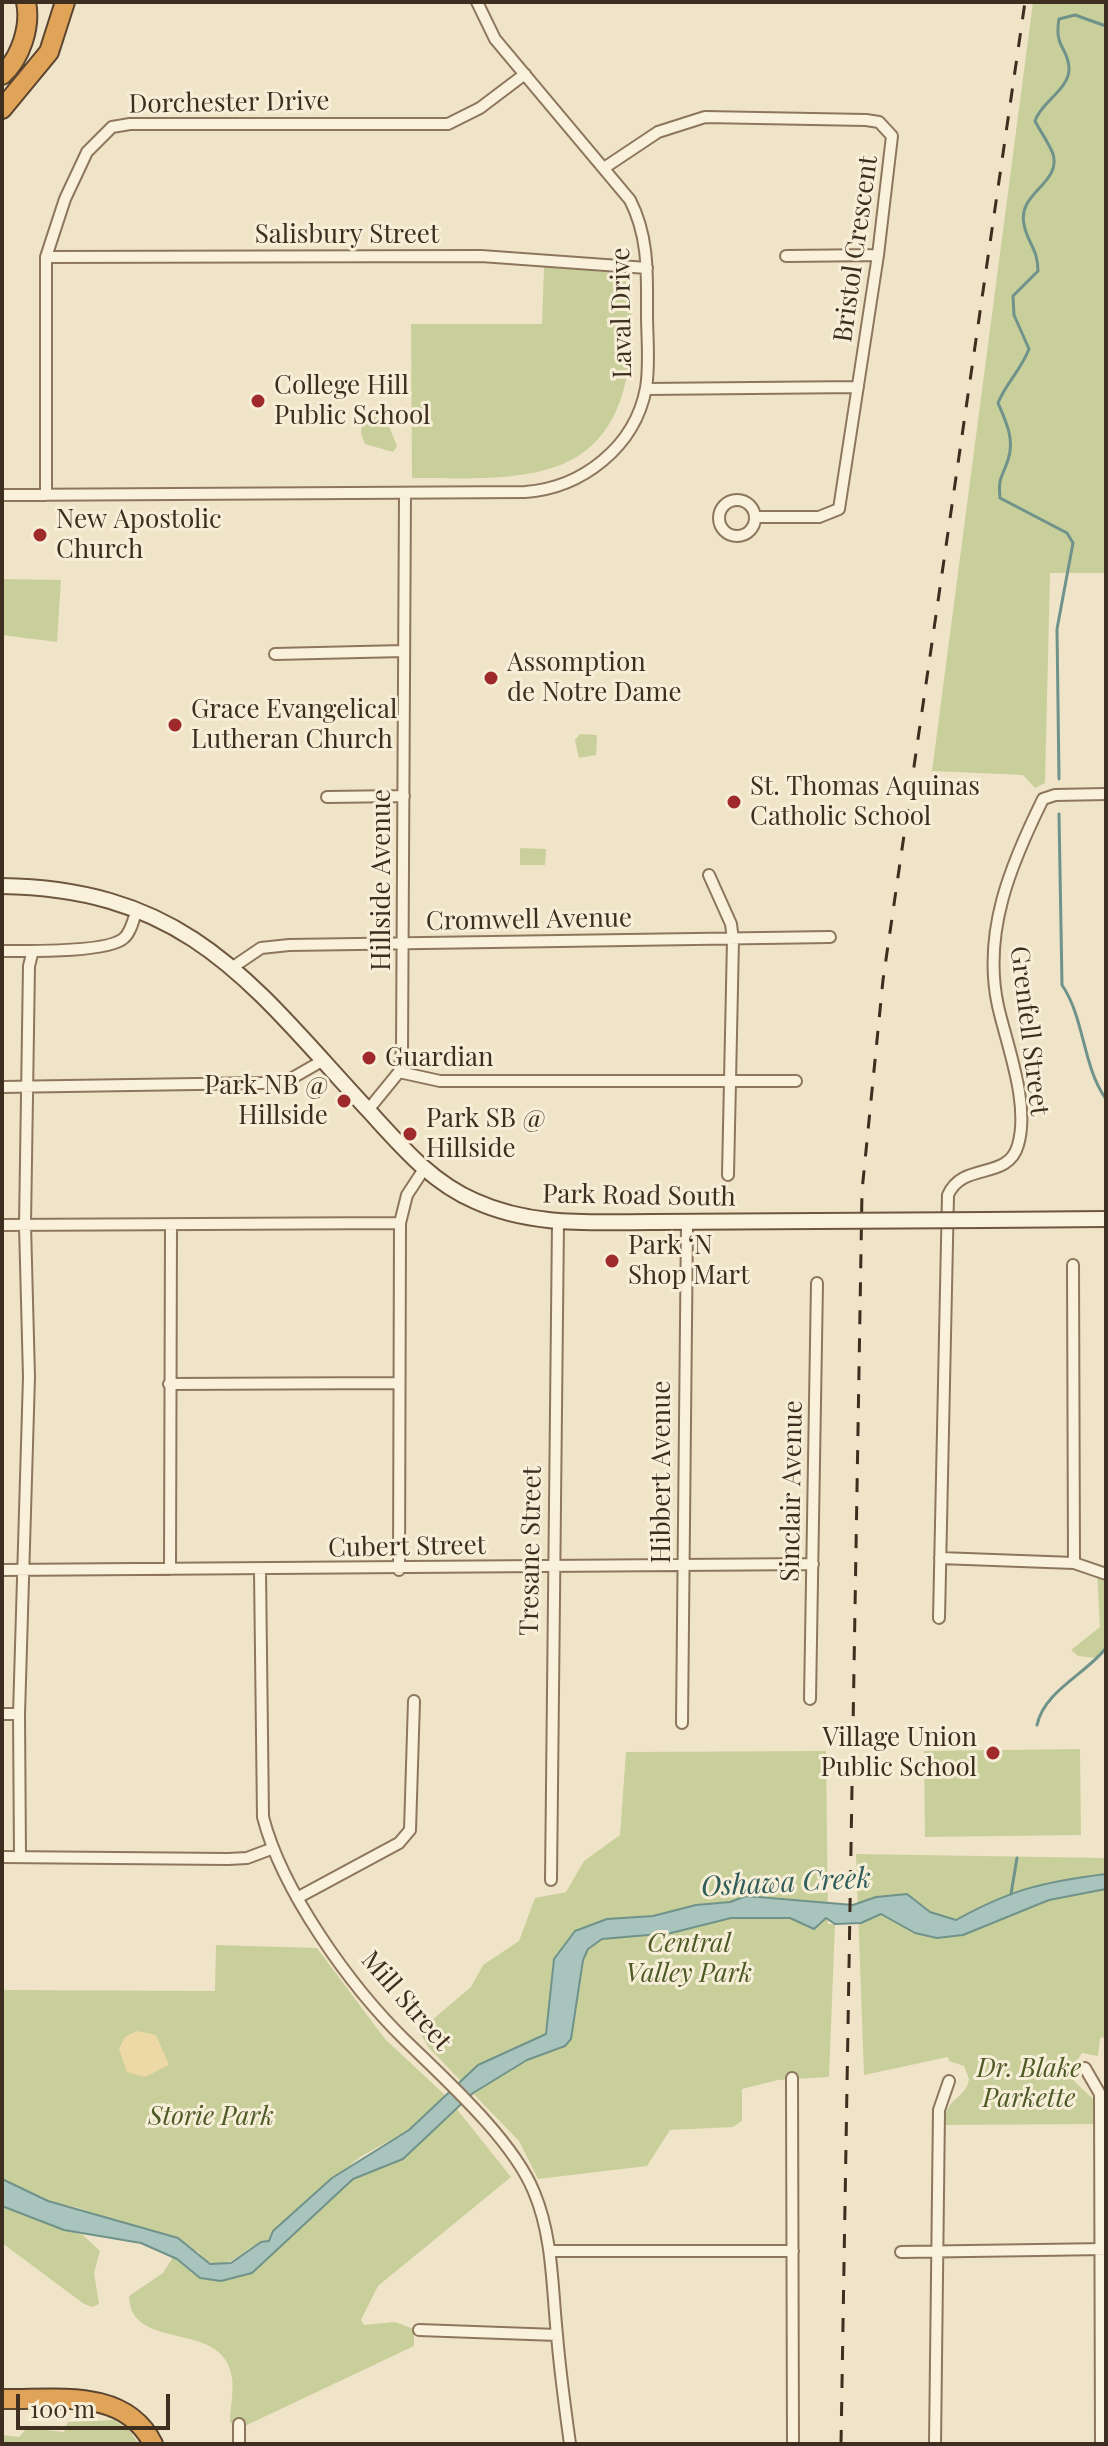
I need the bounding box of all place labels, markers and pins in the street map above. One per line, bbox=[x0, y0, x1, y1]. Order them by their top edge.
place label: College Hill Public School bbox=[274, 370, 430, 432]
marker: College Hill Public School bbox=[249, 392, 267, 410]
place label: New Apostolic Church bbox=[56, 504, 222, 566]
marker: New Apostolic Church bbox=[31, 526, 49, 544]
place label: Assomption de Notre Dame bbox=[507, 647, 682, 708]
marker: Assomption de Notre Dame bbox=[482, 669, 500, 687]
place label: Grace Evangelical Lutheran Church bbox=[191, 694, 397, 756]
marker: Grace Evangelical Lutheran Church bbox=[166, 716, 184, 734]
place label: St. Thomas Aquinas Catholic School bbox=[750, 771, 980, 832]
marker: St. Thomas Aquinas Catholic School bbox=[725, 793, 743, 811]
place label: Guardian bbox=[385, 1042, 494, 1074]
marker: Guardian bbox=[360, 1049, 378, 1067]
place label: Park NB @ Hillside bbox=[204, 1070, 328, 1132]
marker: Park NB @ Hillside bbox=[335, 1092, 353, 1110]
place label: Park SB @ Hillside bbox=[426, 1103, 545, 1164]
marker: Park SB @ Hillside bbox=[401, 1125, 419, 1143]
place label: Park ‘N Shop Mart bbox=[628, 1230, 749, 1292]
marker: Park ‘N Shop Mart bbox=[603, 1252, 621, 1270]
place label: Village Union Public School bbox=[821, 1722, 977, 1784]
marker: Village Union Public School bbox=[984, 1744, 1002, 1762]

